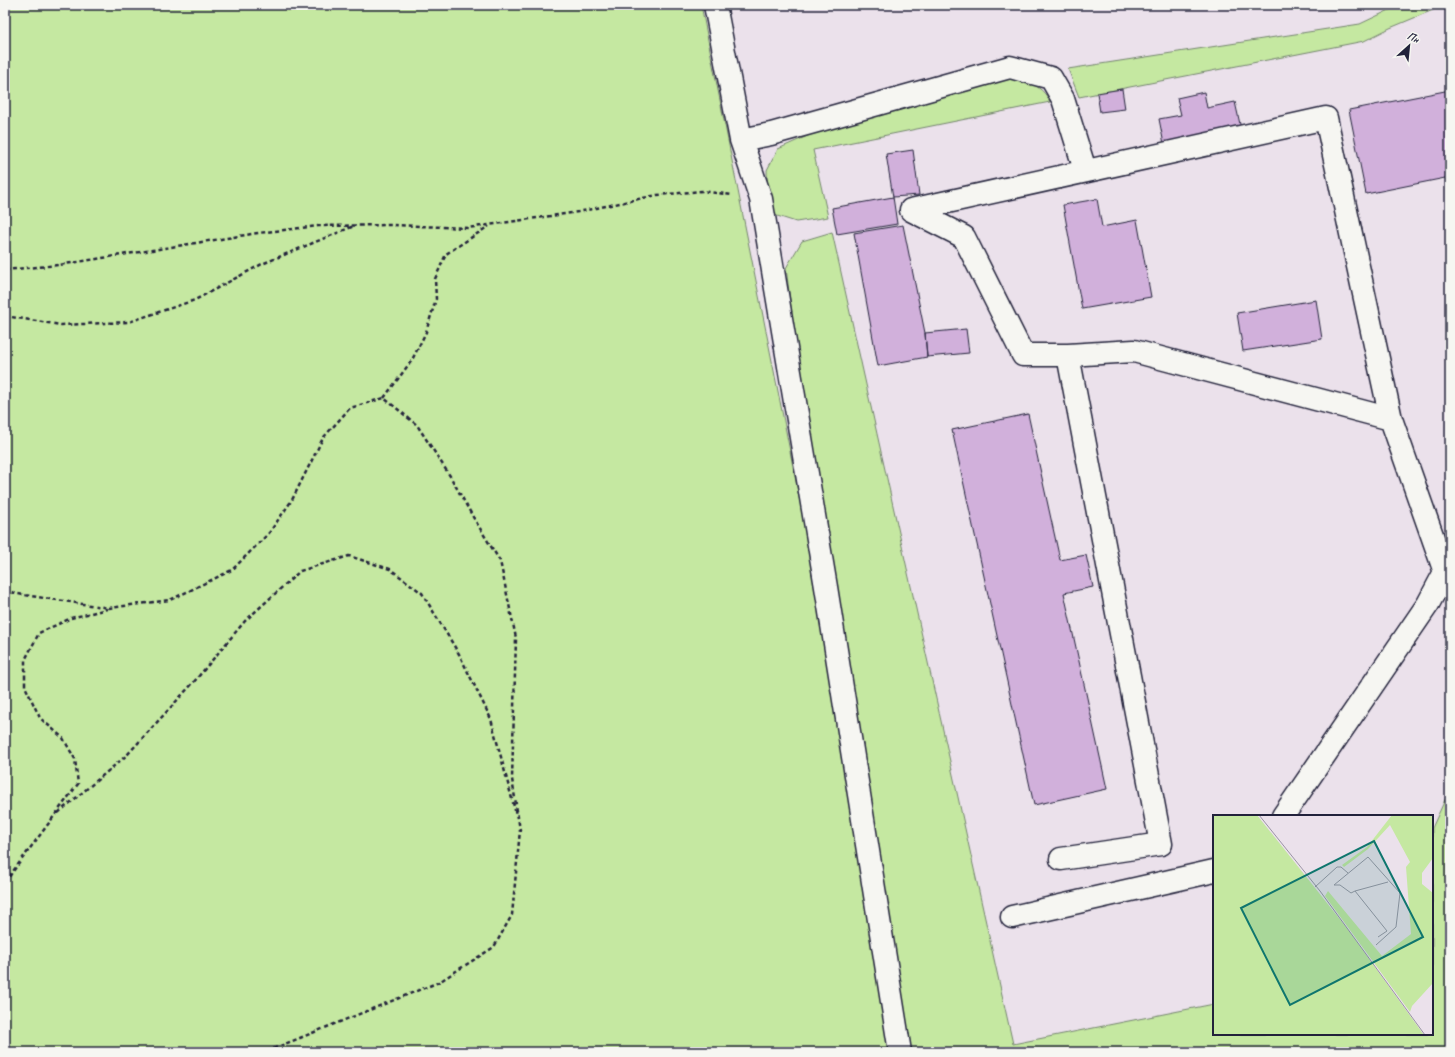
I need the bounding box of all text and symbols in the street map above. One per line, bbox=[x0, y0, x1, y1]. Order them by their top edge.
north arrow bbox=[1389, 26, 1429, 66]
text: Пн bbox=[1405, 28, 1423, 46]
inset map bbox=[1213, 815, 1433, 1035]

